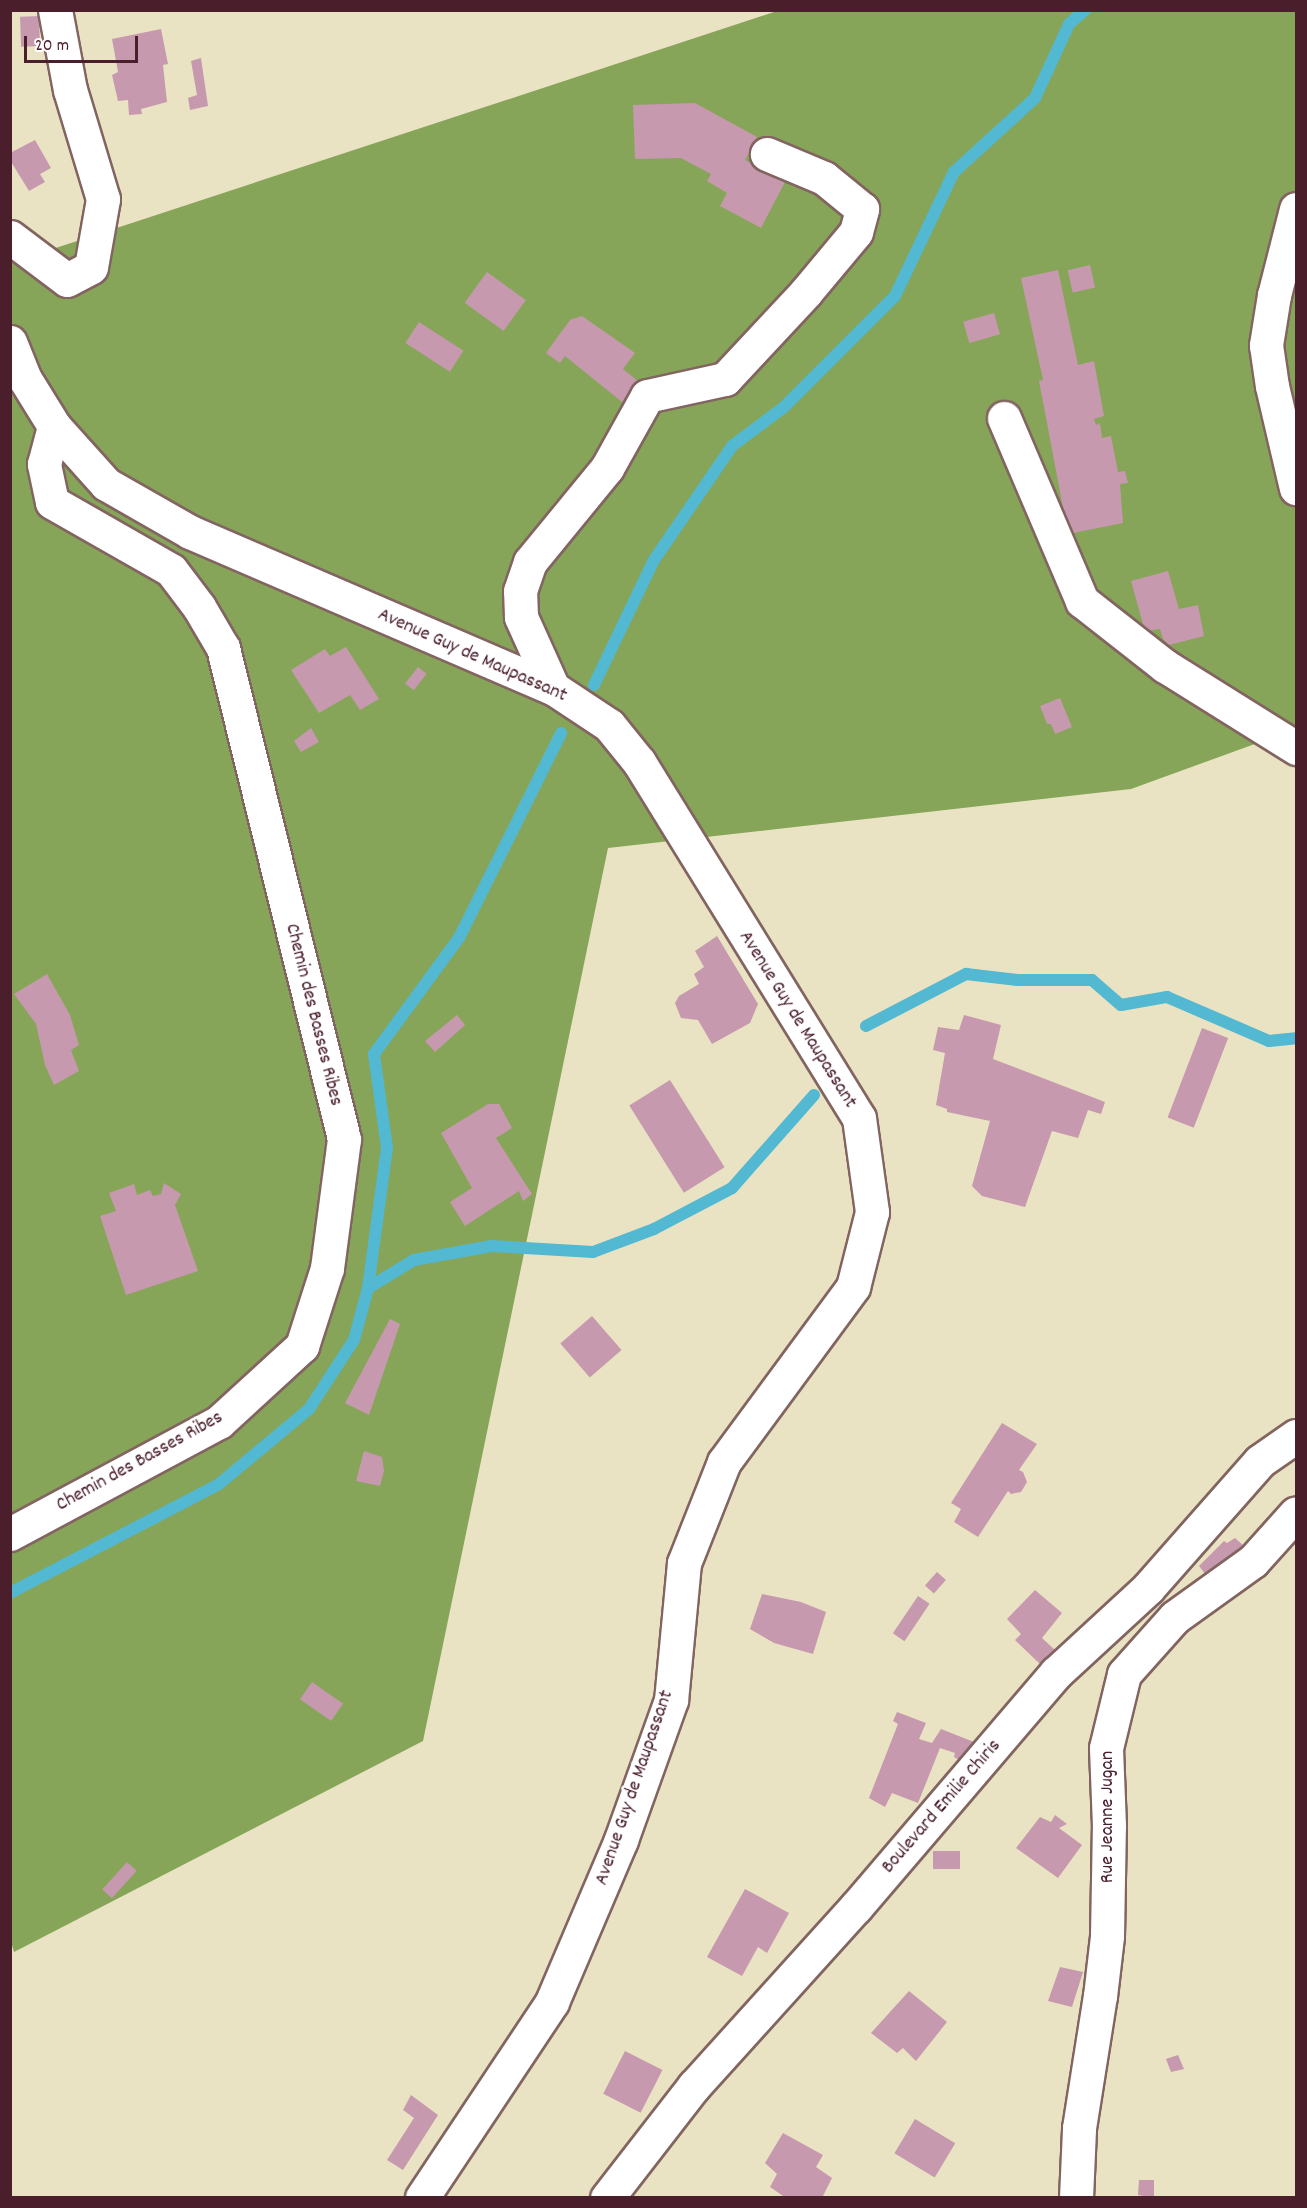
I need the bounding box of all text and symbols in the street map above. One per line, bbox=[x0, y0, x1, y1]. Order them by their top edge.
scale bar bbox=[27, 24, 141, 62]
text: 20 m bbox=[35, 34, 69, 59]
street label: Avenue Guy de Maupassant bbox=[374, 603, 570, 709]
street label: Chemin des Basses Ribes bbox=[279, 921, 347, 1109]
street label: Avenue Guy de Maupassant bbox=[733, 927, 861, 1113]
street label: Chemin des Basses Ribes bbox=[52, 1406, 228, 1518]
street label: Avenue Guy de Maupassant bbox=[590, 1687, 680, 1889]
street label: Boulevard Emilie Chiris bbox=[877, 1735, 1007, 1879]
street label: Rue Jeanne Jugan bbox=[1096, 1751, 1120, 1883]

